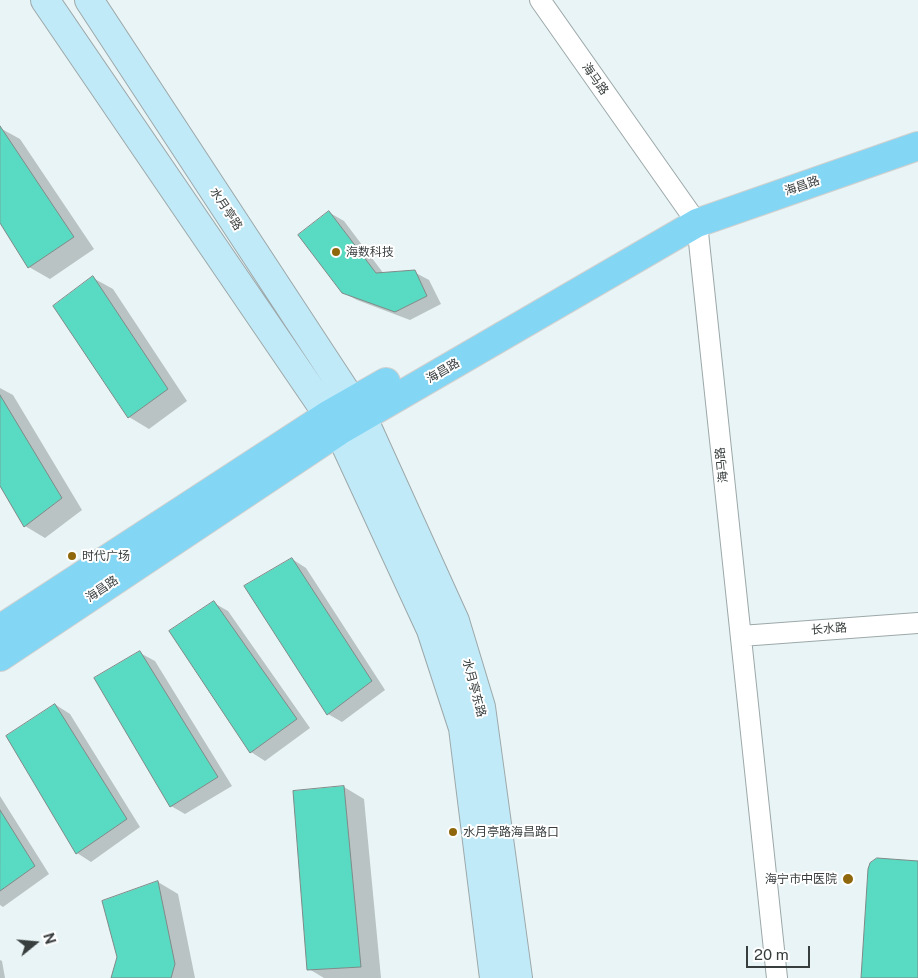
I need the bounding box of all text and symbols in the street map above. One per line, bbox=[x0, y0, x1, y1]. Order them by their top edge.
street label: 海马路 bbox=[579, 60, 611, 98]
street label: 海昌路 bbox=[783, 173, 821, 199]
street label: 水月亭路 bbox=[207, 185, 245, 233]
place label: 海数科技 bbox=[346, 245, 394, 259]
marker: 海数科技 bbox=[330, 246, 342, 258]
street label: 海昌路 bbox=[424, 356, 462, 386]
street label: 海马路 bbox=[713, 446, 731, 484]
place label: 时代广场 bbox=[82, 549, 130, 563]
marker: 时代广场 bbox=[66, 550, 78, 562]
street label: 海昌路 bbox=[83, 573, 121, 605]
street label: 长水路 bbox=[811, 621, 847, 637]
street label: 水月亭东路 bbox=[459, 657, 489, 719]
place label: 水月亭路海昌路口 bbox=[463, 825, 559, 839]
marker: 水月亭路海昌路口 bbox=[447, 826, 459, 838]
place label: 海宁市中医院 bbox=[765, 872, 837, 886]
marker: 海宁市中医院 bbox=[841, 872, 855, 886]
north arrow bbox=[10, 918, 60, 968]
text: N bbox=[40, 931, 59, 946]
scale bar bbox=[748, 936, 812, 968]
text: 20 m bbox=[754, 946, 789, 963]

